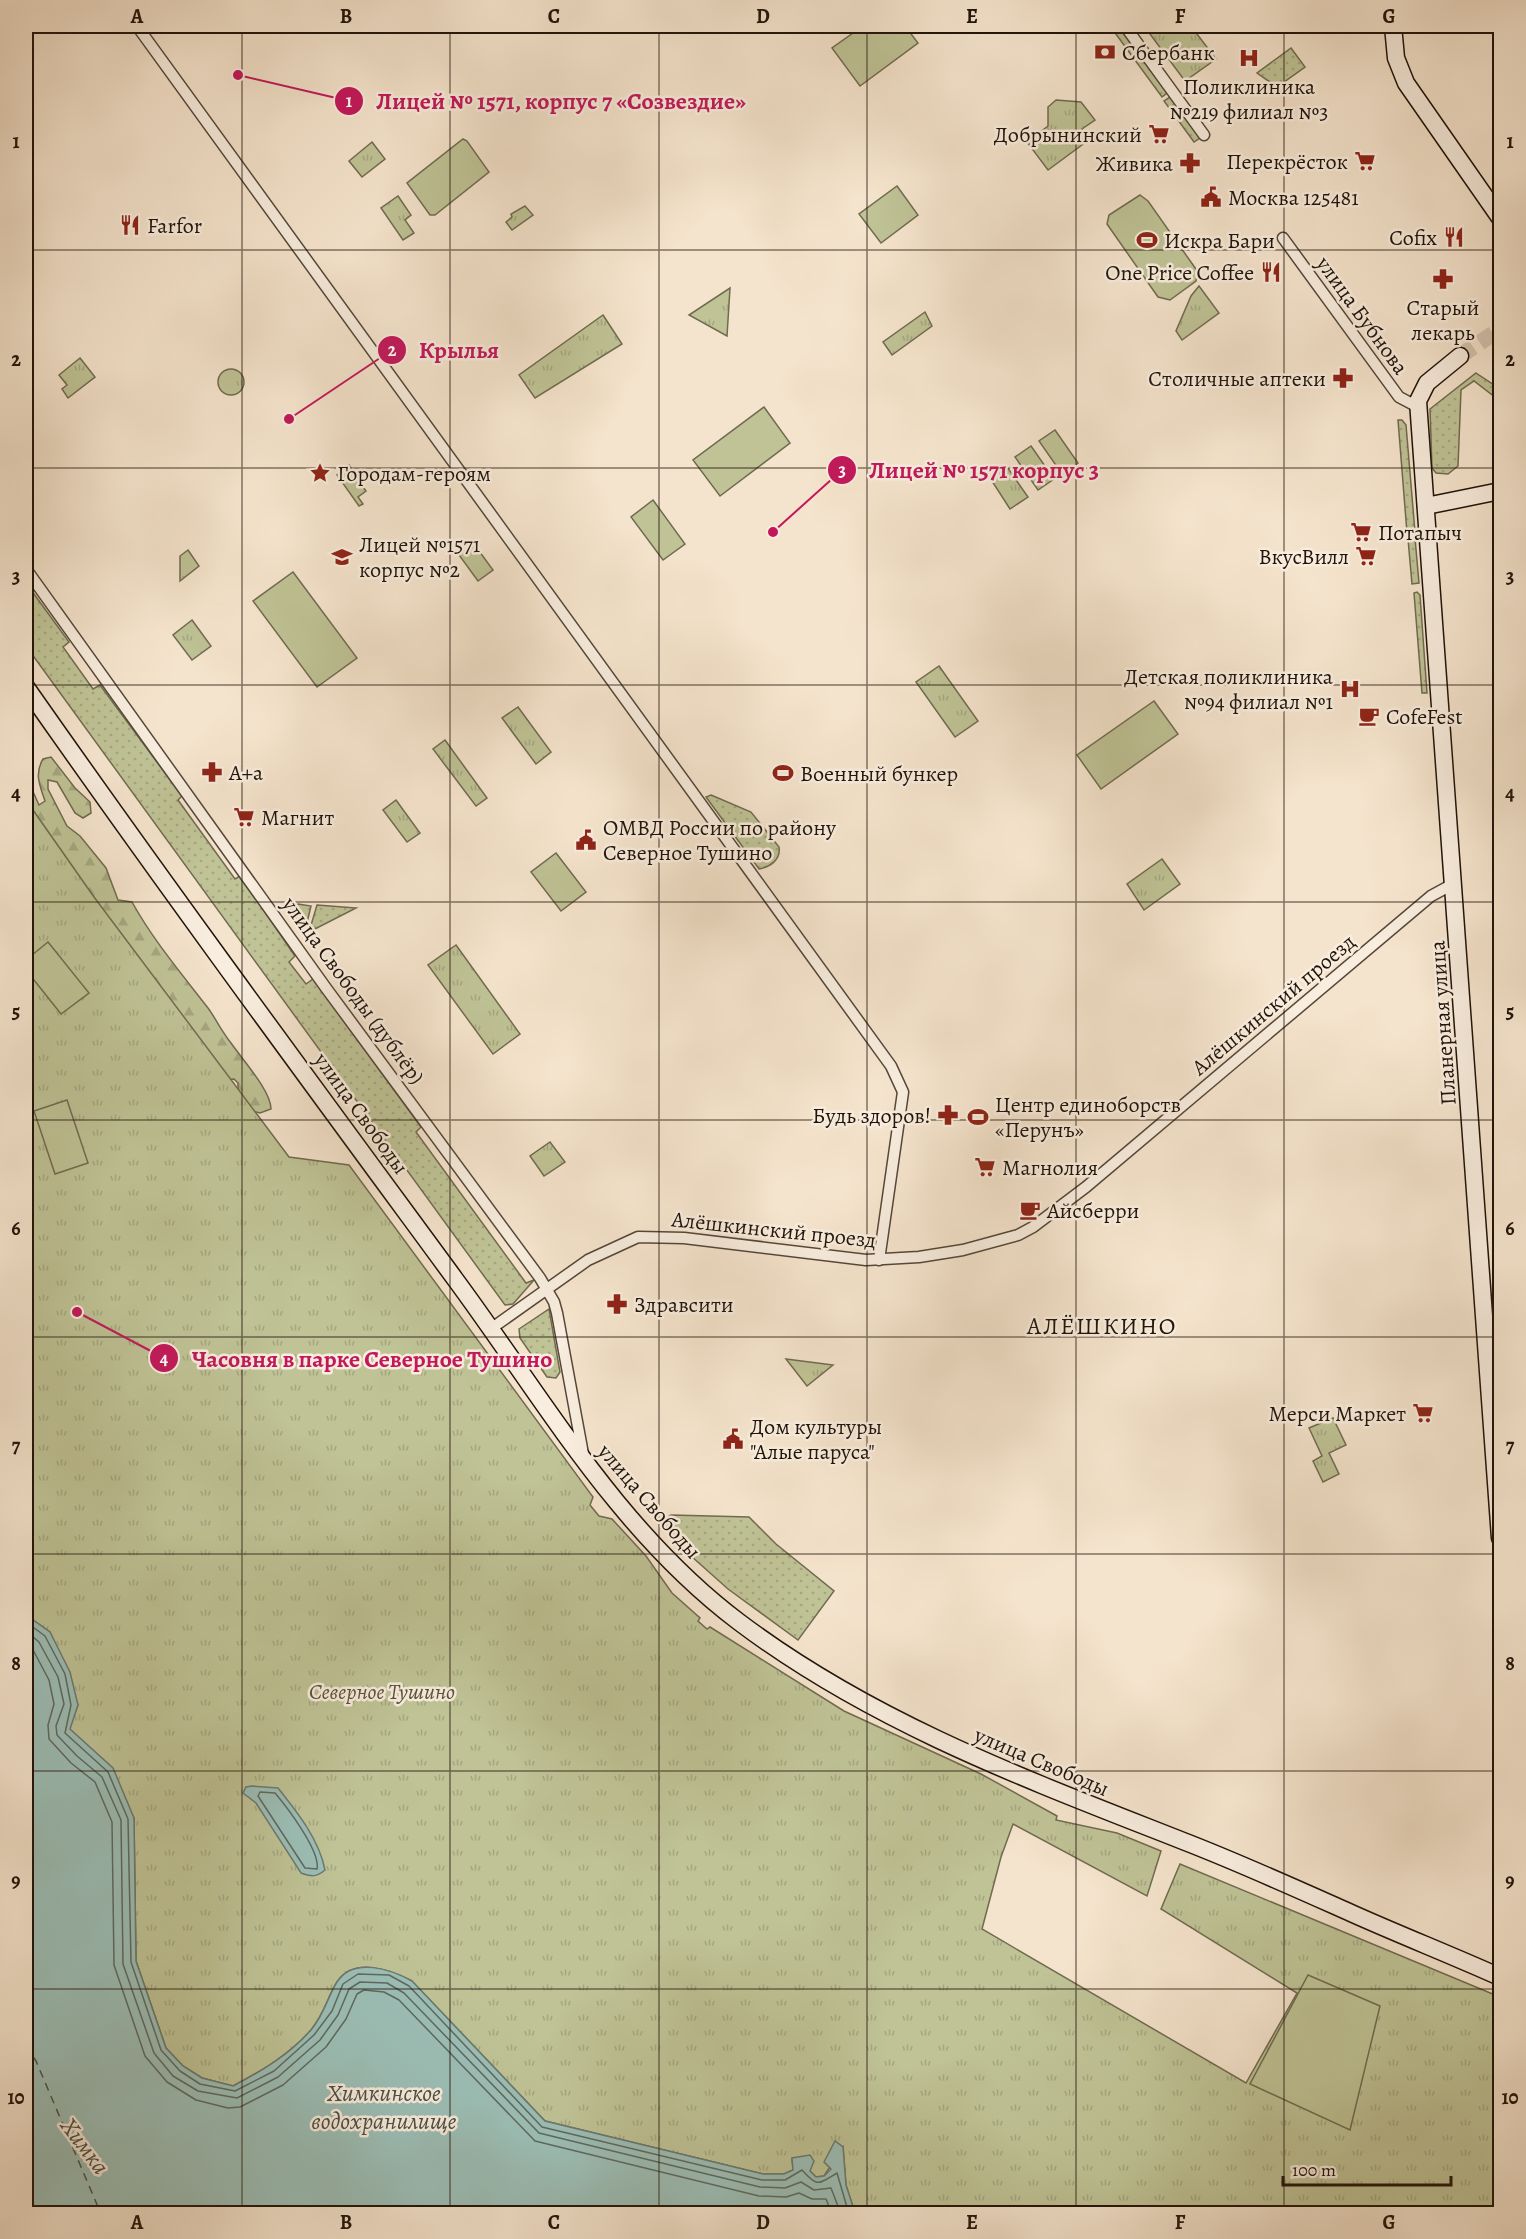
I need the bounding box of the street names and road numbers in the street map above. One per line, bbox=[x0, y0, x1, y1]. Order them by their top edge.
street label: улица Бубнова bbox=[1308, 249, 1416, 382]
street label: улица Свободы (дублёр) bbox=[274, 890, 431, 1090]
street label: Алёшкинский проезд bbox=[1185, 927, 1362, 1083]
street label: Планерная улица bbox=[1422, 939, 1464, 1106]
street label: улица Свободы bbox=[306, 1046, 416, 1180]
street label: Алёшкинский проезд bbox=[669, 1204, 878, 1256]
street label: улица Свободы bbox=[590, 1437, 708, 1566]
street label: улица Свободы bbox=[969, 1720, 1114, 1804]

